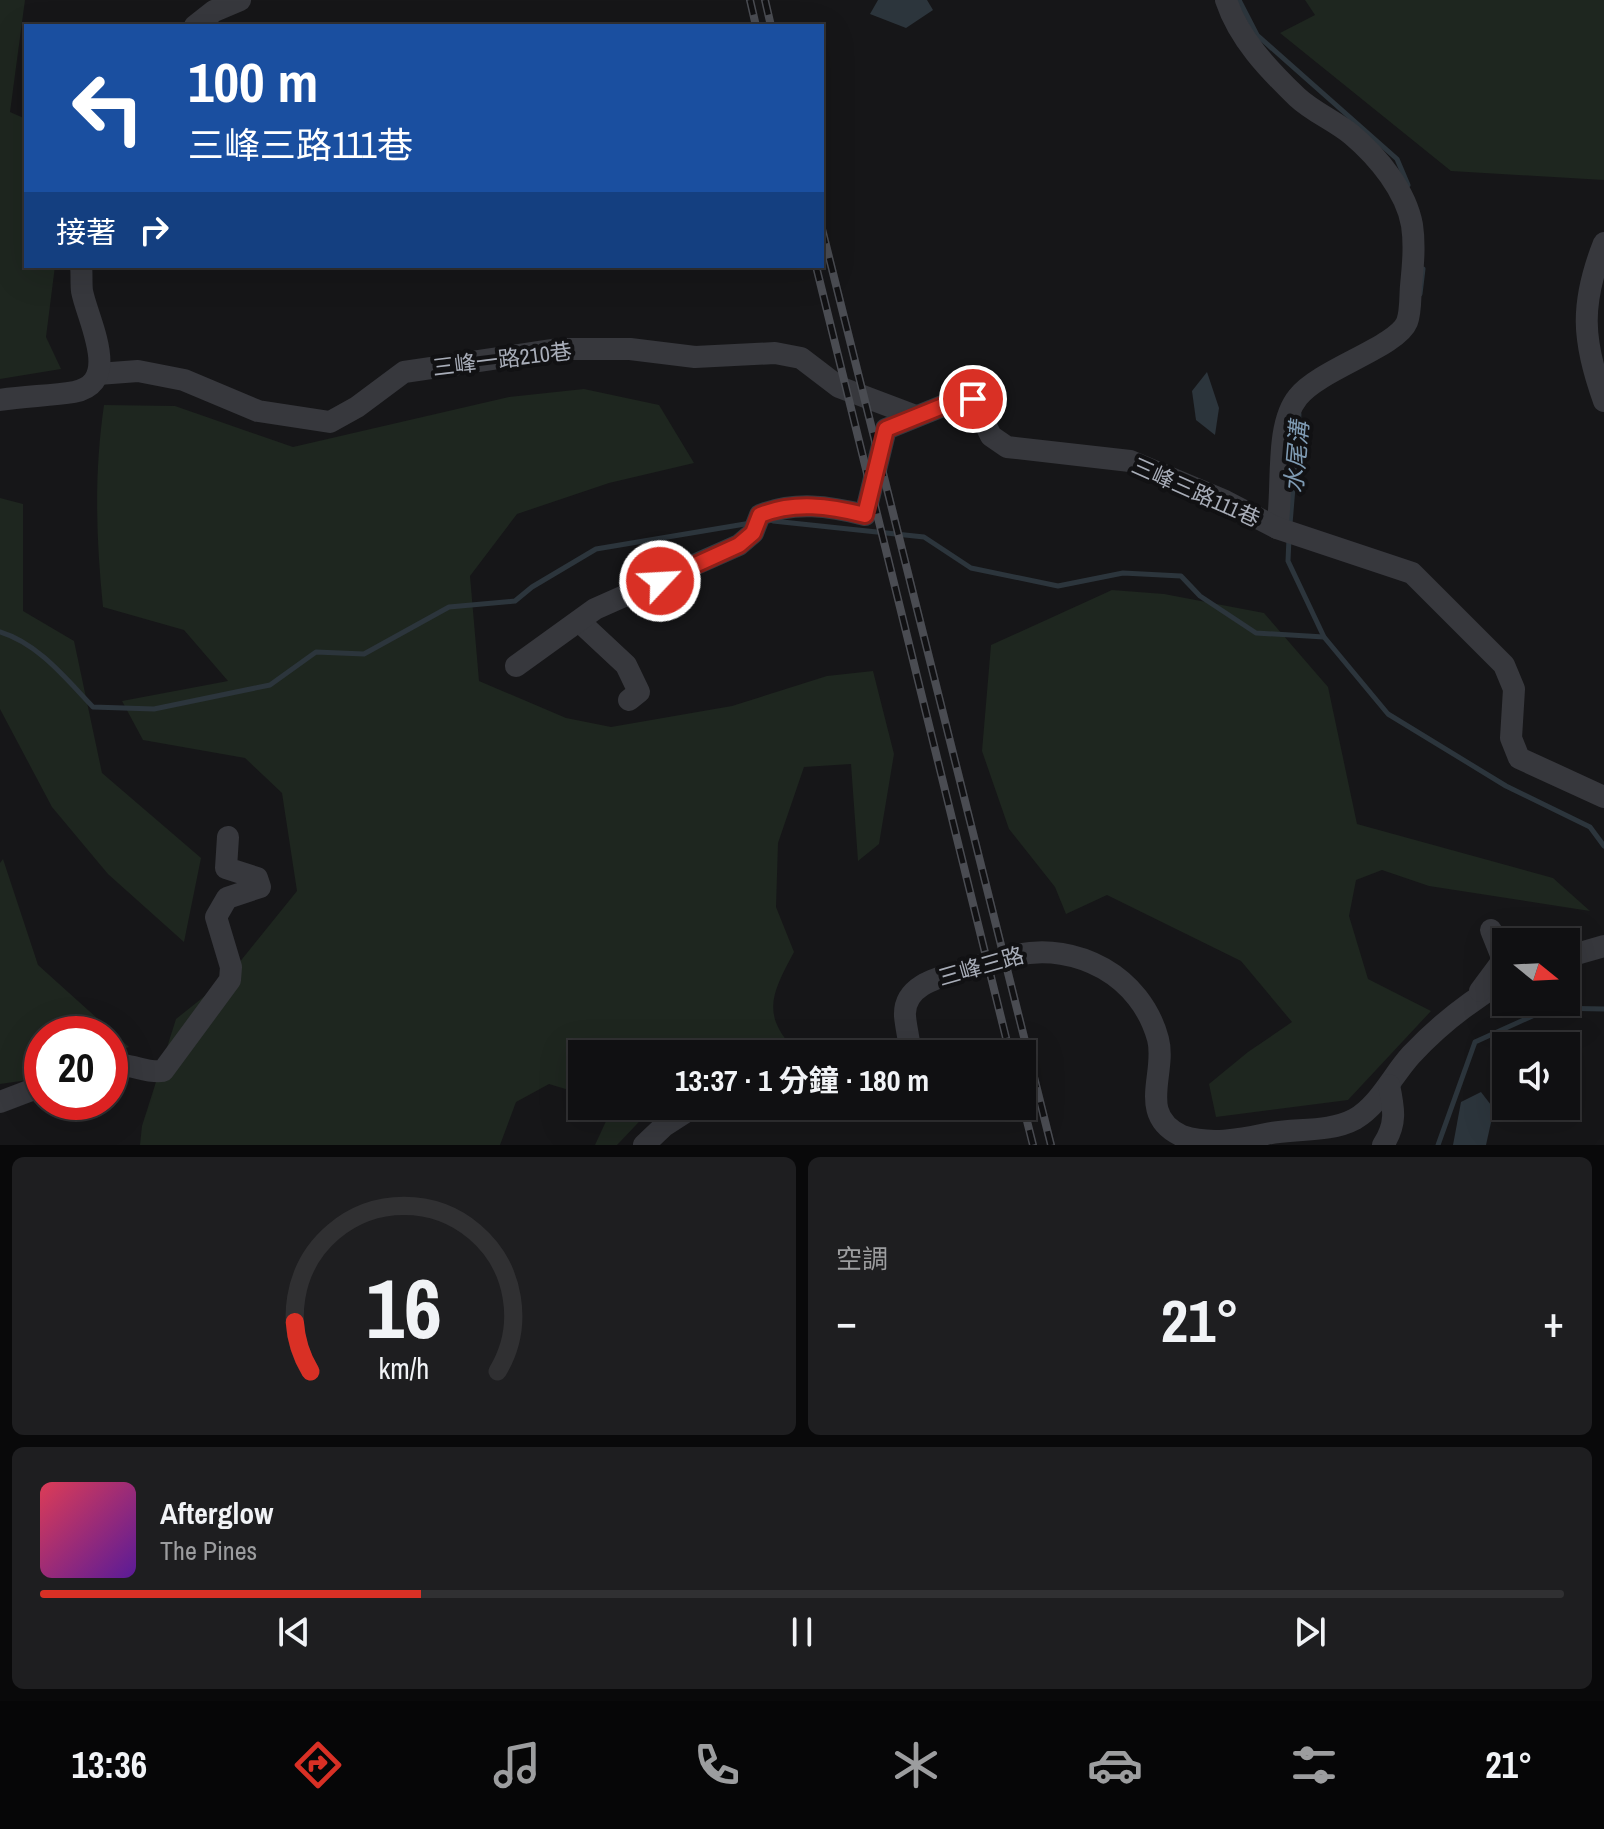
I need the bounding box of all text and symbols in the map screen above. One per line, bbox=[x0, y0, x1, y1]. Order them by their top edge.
text: 100 m bbox=[188, 44, 318, 119]
icon: left bbox=[56, 56, 160, 160]
text: 三峰三路111巷 bbox=[188, 121, 413, 169]
icon: right bbox=[132, 208, 176, 252]
text: 接著 bbox=[56, 212, 116, 252]
street label: 三峰一路210巷 bbox=[431, 336, 573, 382]
pin bbox=[939, 365, 1007, 433]
icon: arrive bbox=[951, 377, 995, 421]
water label: 水尾溝 bbox=[1277, 417, 1315, 494]
street label: 三峰三路111巷 bbox=[1127, 450, 1265, 534]
position arrow bbox=[618, 539, 702, 623]
north arrow bbox=[1492, 928, 1580, 1016]
map controls bbox=[1492, 928, 1580, 1120]
street label: 三峰三路 bbox=[935, 939, 1027, 993]
speed limit sign: 20 bbox=[24, 1016, 128, 1120]
button: sound bbox=[1492, 1032, 1580, 1120]
text: 13:37 · 1 分鐘 · 180 m bbox=[675, 1060, 929, 1100]
text: 空調 bbox=[836, 1241, 888, 1276]
text: 16 bbox=[366, 1252, 442, 1364]
text: 21° bbox=[1161, 1280, 1239, 1361]
text: − bbox=[836, 1291, 857, 1351]
text: + bbox=[1543, 1291, 1564, 1351]
text: km/h bbox=[379, 1349, 429, 1388]
text: Afterglow bbox=[160, 1493, 273, 1533]
text: The Pines bbox=[160, 1533, 257, 1568]
icon: previous bbox=[272, 1610, 316, 1654]
icon: pause bbox=[780, 1610, 824, 1654]
icon: next bbox=[1288, 1610, 1332, 1654]
icon: directions bbox=[290, 1737, 346, 1793]
icon: music bbox=[489, 1737, 545, 1793]
icon: phone bbox=[689, 1737, 745, 1793]
icon: climate bbox=[888, 1737, 944, 1793]
icon: car bbox=[1087, 1737, 1143, 1793]
icon: filters bbox=[1286, 1737, 1342, 1793]
text: 13:36 bbox=[72, 1741, 147, 1789]
text: 21° bbox=[1485, 1741, 1532, 1789]

